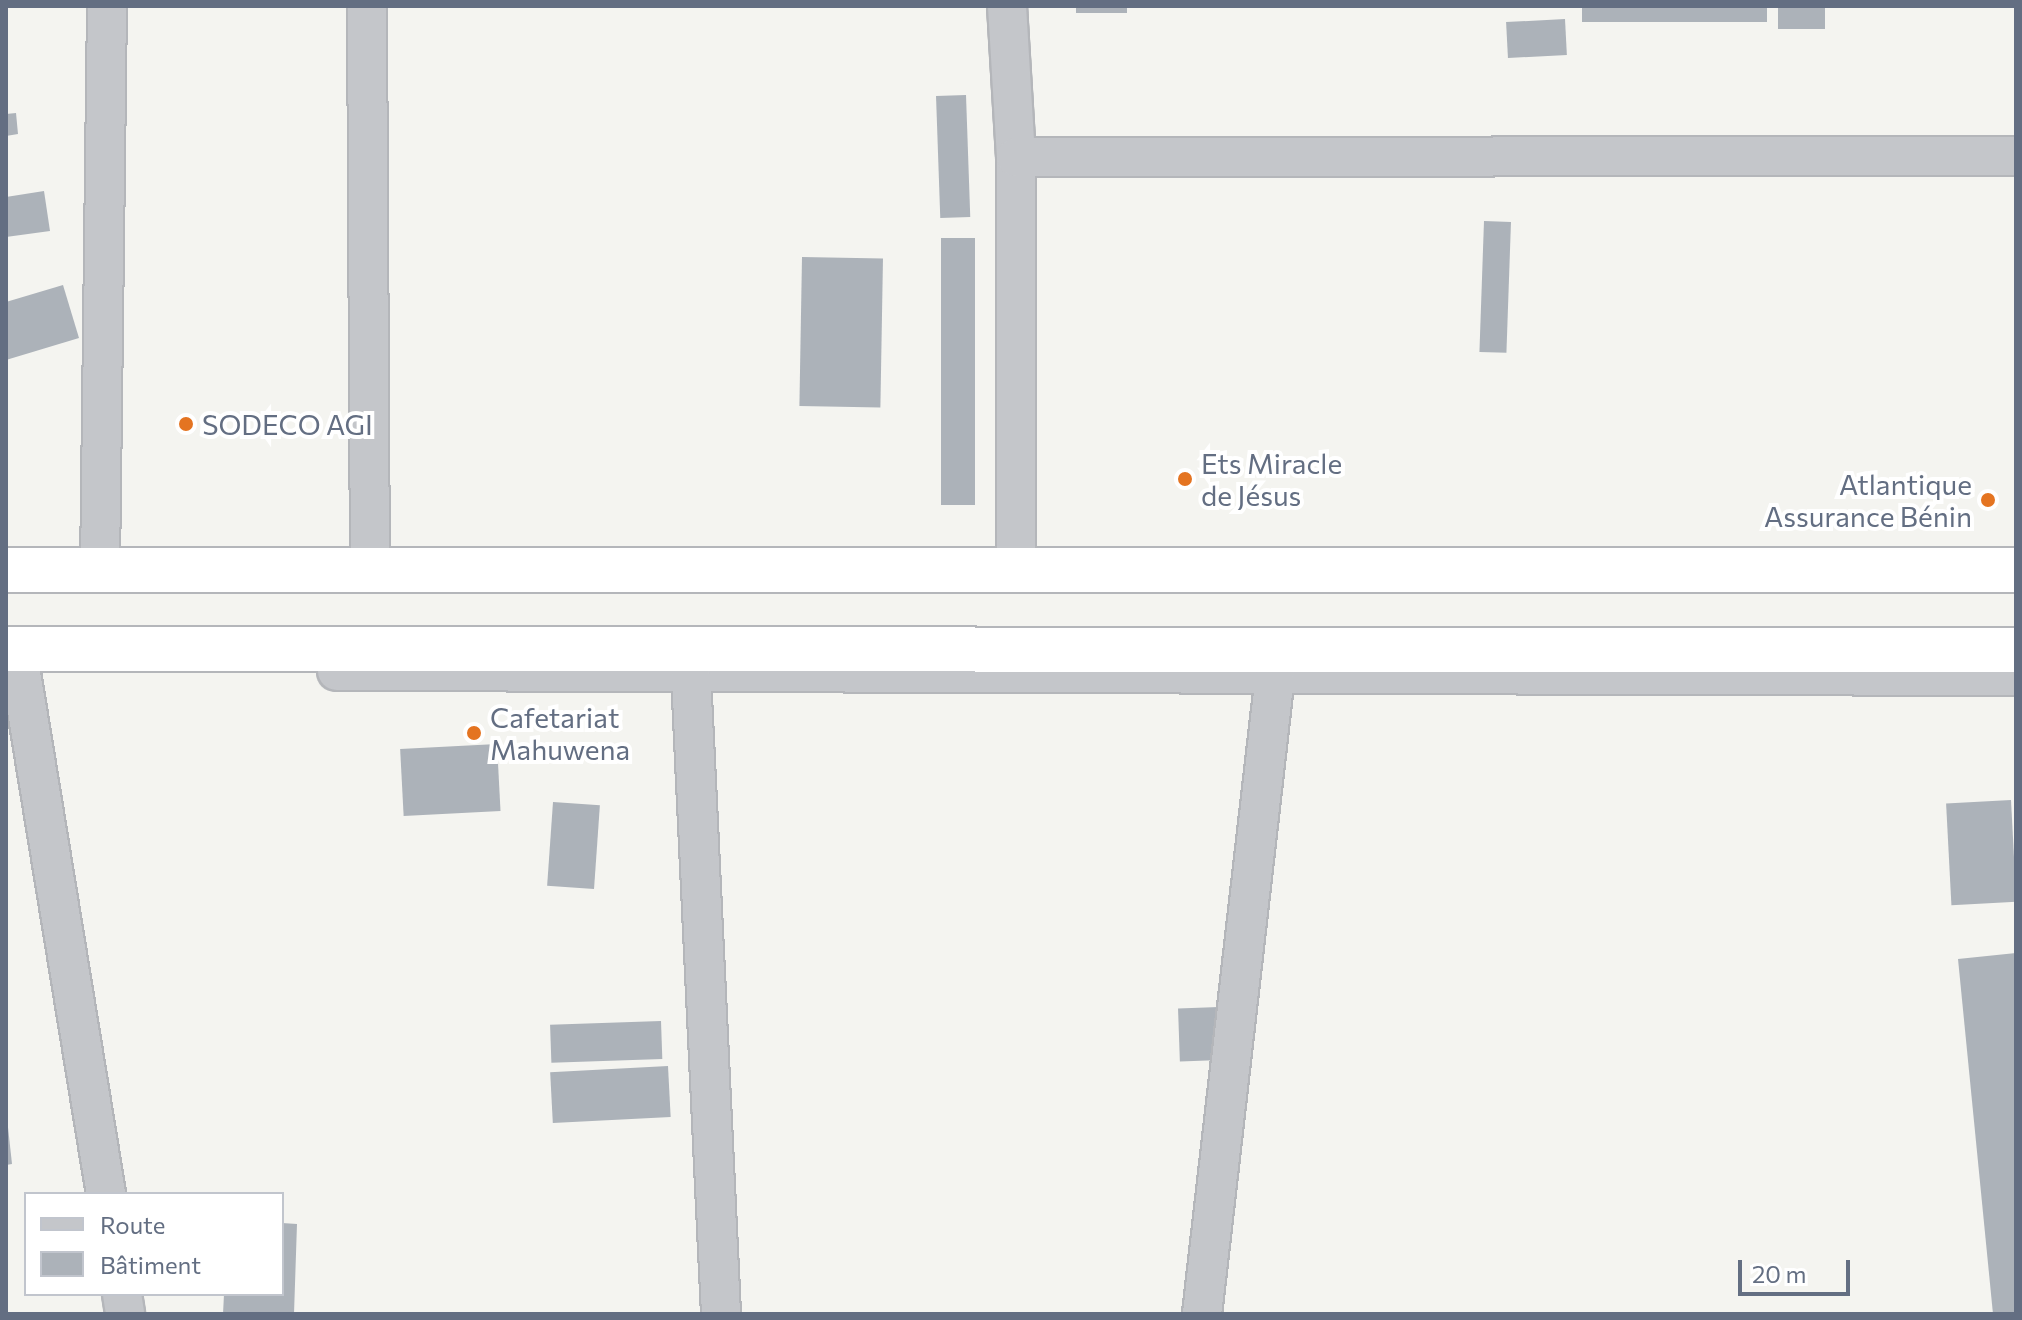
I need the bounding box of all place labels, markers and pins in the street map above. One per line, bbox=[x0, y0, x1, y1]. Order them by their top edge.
place label: SODECO AGI bbox=[202, 407, 373, 441]
marker: SODECO AGI bbox=[177, 415, 195, 433]
place label: Ets Miracle de Jésus bbox=[1201, 446, 1342, 512]
place label: Atlantique Assurance Bénin bbox=[1764, 467, 1972, 533]
marker: Ets Miracle de Jésus bbox=[1176, 470, 1194, 488]
marker: Atlantique Assurance Bénin bbox=[1979, 491, 1997, 509]
place label: Cafetariat Mahuwena bbox=[490, 700, 630, 766]
marker: Cafetariat Mahuwena bbox=[465, 724, 483, 742]

